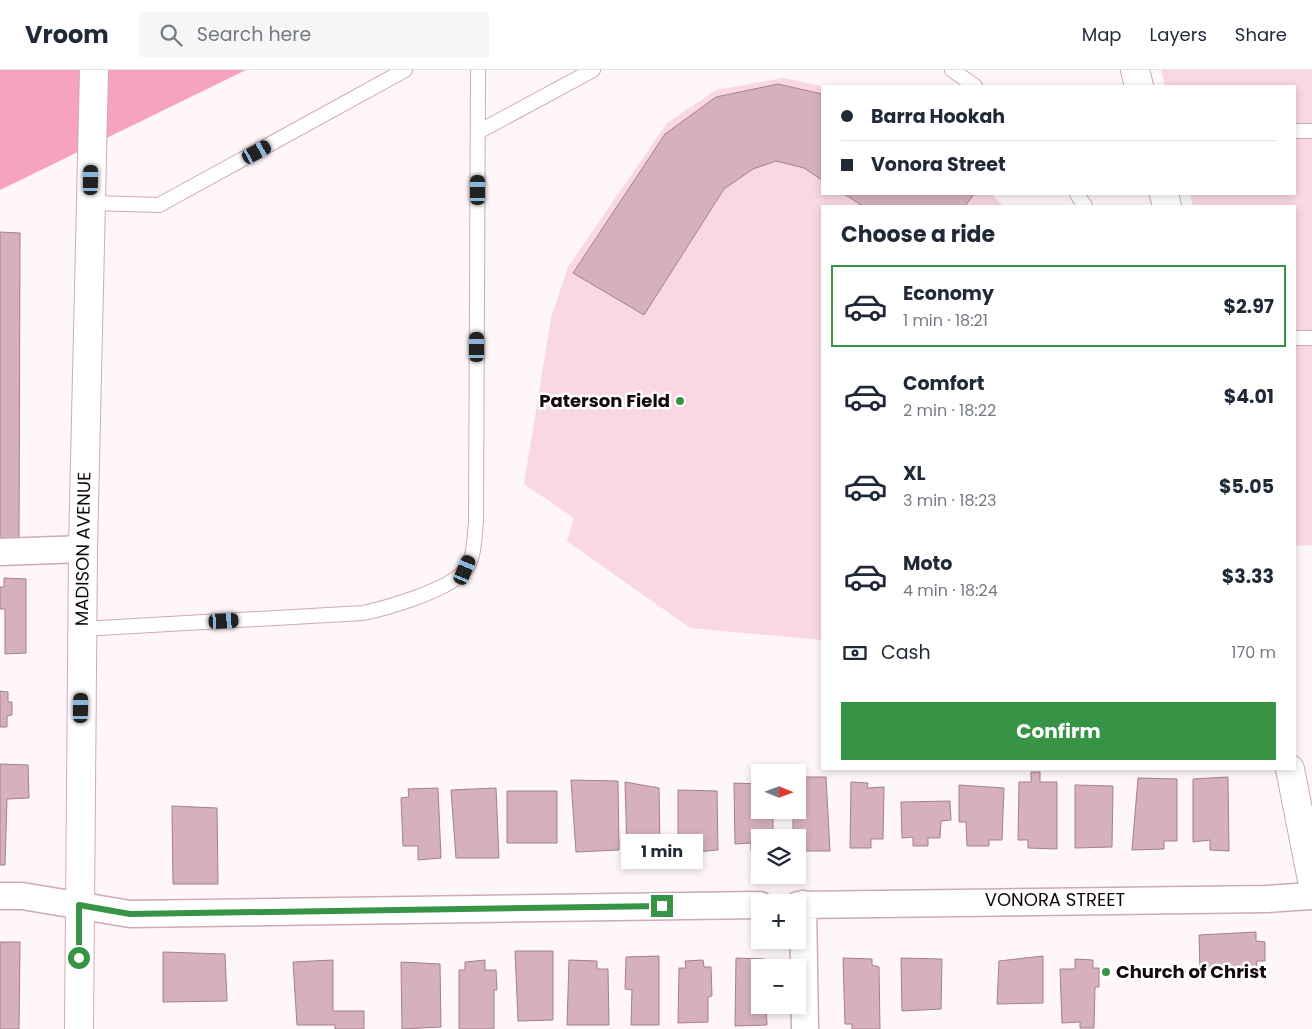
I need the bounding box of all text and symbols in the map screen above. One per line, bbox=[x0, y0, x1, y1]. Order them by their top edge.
search box bbox=[139, 12, 489, 57]
text: Vroom bbox=[25, 18, 109, 51]
icon: search bbox=[157, 21, 185, 49]
text: Search here bbox=[197, 21, 311, 48]
text: Map bbox=[1082, 22, 1122, 47]
text: Layers bbox=[1150, 22, 1207, 47]
text: Share bbox=[1235, 22, 1287, 47]
text: Barra Hookah bbox=[871, 103, 1005, 130]
car bbox=[240, 138, 273, 166]
text: Vonora Street bbox=[871, 151, 1006, 178]
car bbox=[83, 165, 98, 195]
car bbox=[470, 175, 485, 205]
text: Choose a ride bbox=[841, 219, 995, 250]
text: Economy bbox=[903, 280, 994, 307]
icon: car bbox=[843, 284, 888, 329]
text: $2.97 bbox=[1223, 293, 1274, 320]
text: 1 min · 18:21 bbox=[903, 309, 988, 332]
car bbox=[469, 332, 484, 362]
text: Comfort bbox=[903, 370, 985, 397]
icon: car bbox=[843, 374, 888, 419]
text: $4.01 bbox=[1224, 383, 1274, 410]
place label: Paterson Field bbox=[539, 388, 670, 413]
marker: Paterson Field bbox=[674, 395, 686, 407]
text: 2 min · 18:22 bbox=[903, 399, 996, 422]
text: XL bbox=[903, 460, 926, 487]
icon: car bbox=[843, 464, 888, 509]
street label: MADISON AVENUE bbox=[69, 472, 96, 626]
text: $5.05 bbox=[1219, 473, 1274, 500]
text: 3 min · 18:23 bbox=[903, 489, 997, 512]
text: Moto bbox=[903, 550, 952, 577]
car bbox=[452, 553, 477, 587]
icon: car bbox=[843, 554, 888, 599]
text: $3.33 bbox=[1222, 563, 1274, 590]
text: 4 min · 18:24 bbox=[903, 579, 998, 602]
car bbox=[208, 613, 239, 629]
icon: cash bbox=[841, 639, 869, 667]
text: Cash bbox=[881, 639, 931, 666]
text: 170 m bbox=[1231, 641, 1276, 664]
car bbox=[73, 693, 88, 723]
button: Confirm bbox=[841, 702, 1276, 760]
north arrow bbox=[751, 764, 806, 819]
map controls bbox=[751, 764, 806, 1014]
button: layers bbox=[751, 829, 806, 884]
callout: 1 min bbox=[621, 834, 703, 868]
text: 1 min bbox=[641, 840, 683, 863]
street label: VONORA STREET bbox=[985, 887, 1125, 912]
button: + bbox=[751, 894, 806, 949]
route end bbox=[651, 895, 673, 917]
route start bbox=[68, 947, 90, 969]
button: − bbox=[751, 959, 806, 1014]
place label: Church of Christ bbox=[1116, 959, 1267, 984]
marker: Church of Christ bbox=[1100, 966, 1112, 978]

